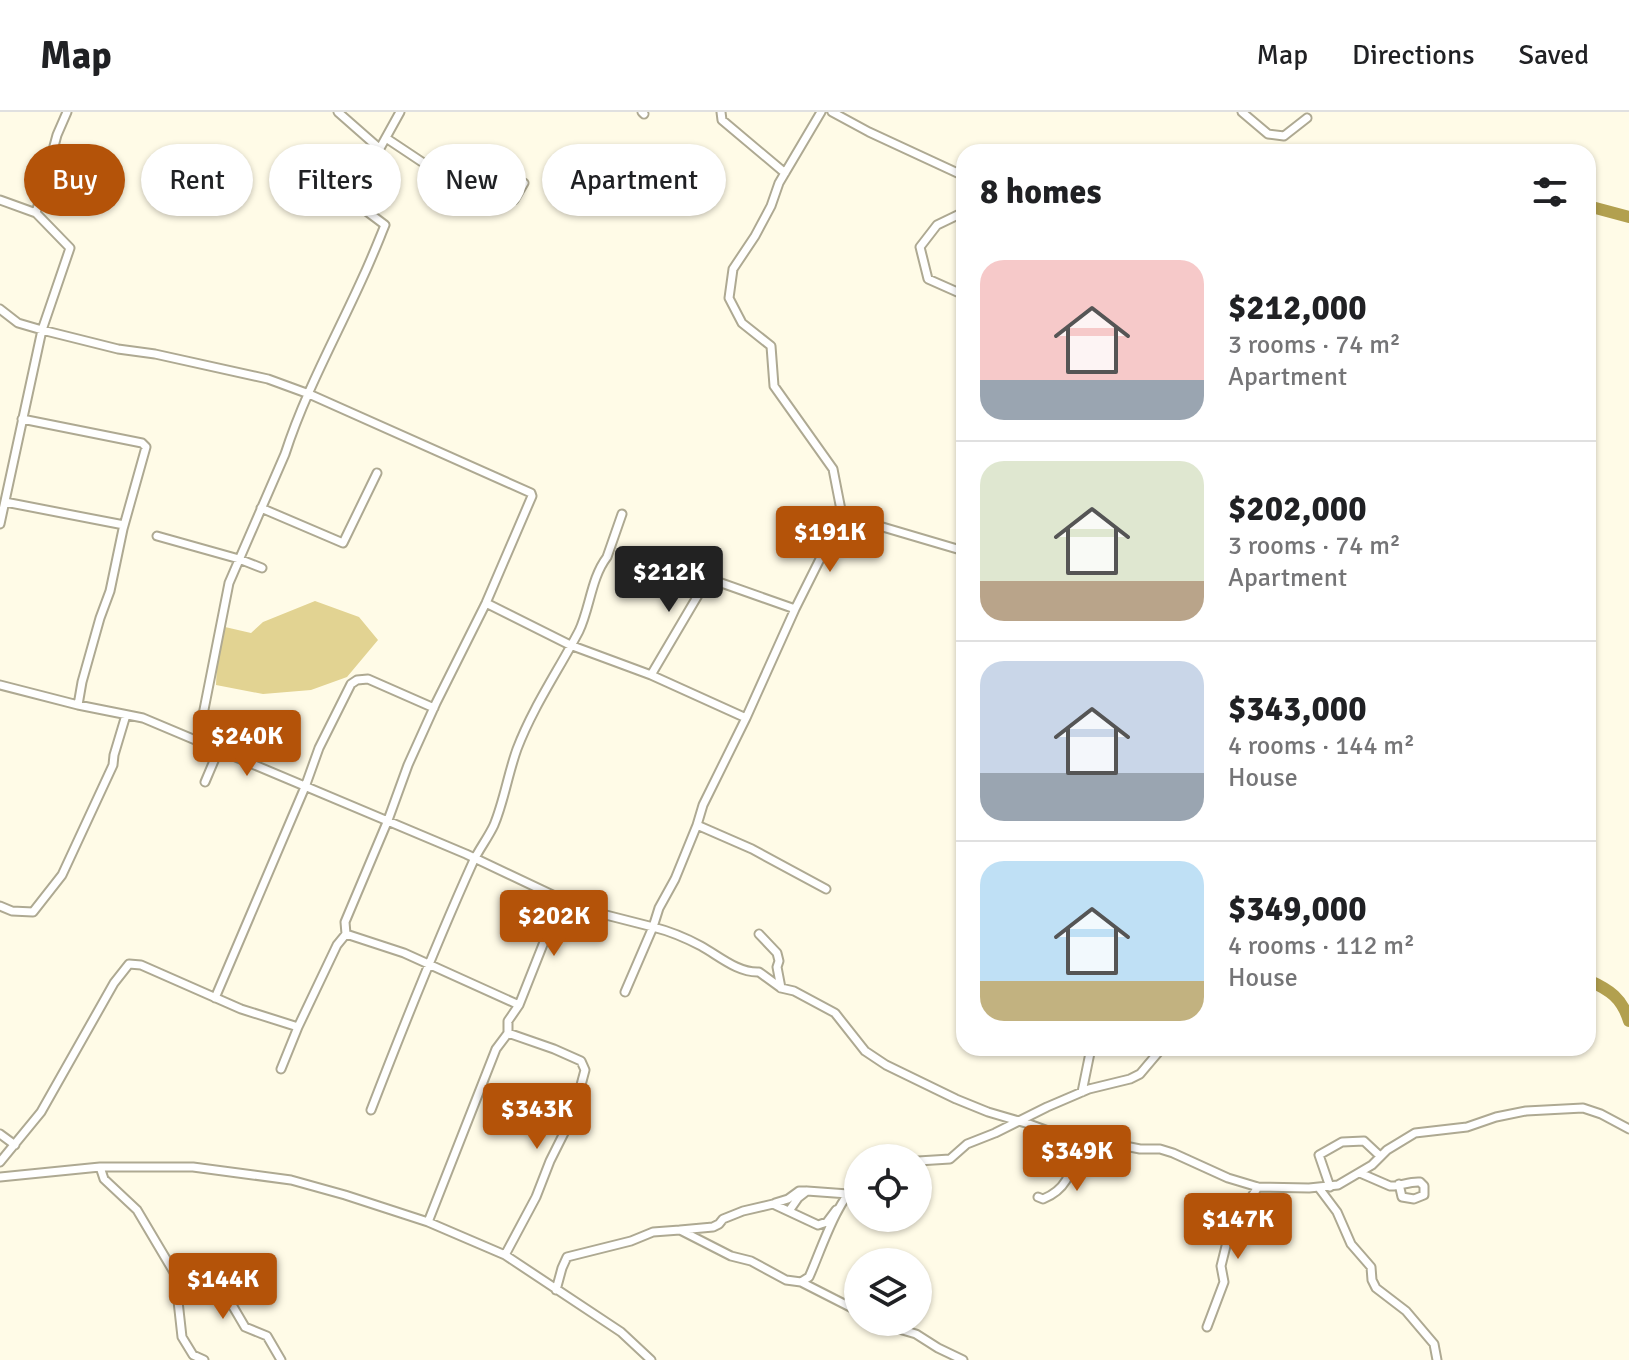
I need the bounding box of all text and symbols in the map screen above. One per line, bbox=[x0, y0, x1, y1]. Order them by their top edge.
text: Map bbox=[40, 32, 112, 79]
text: Map bbox=[1256, 38, 1308, 72]
text: Directions bbox=[1352, 38, 1474, 72]
text: Saved bbox=[1518, 38, 1589, 72]
chip: Buy bbox=[24, 144, 125, 216]
chip: Rent bbox=[141, 144, 253, 216]
chip: Filters bbox=[269, 144, 401, 216]
chip: New bbox=[417, 144, 526, 216]
chip: Apartment bbox=[542, 144, 726, 216]
icon: filters bbox=[1528, 170, 1572, 214]
text: 8 homes bbox=[980, 171, 1101, 213]
text: $212,000 bbox=[1228, 287, 1367, 329]
icon: home bbox=[1044, 292, 1140, 388]
text: 3 rooms · 74 m² bbox=[1228, 329, 1401, 361]
text: Apartment bbox=[1228, 361, 1347, 393]
text: $202,000 bbox=[1228, 488, 1367, 530]
icon: home bbox=[1044, 493, 1140, 589]
pin: $191K bbox=[774, 506, 886, 574]
text: $191K bbox=[794, 516, 866, 548]
text: 3 rooms · 74 m² bbox=[1228, 530, 1401, 562]
pin: $212K bbox=[613, 546, 725, 614]
text: $212K bbox=[633, 556, 705, 588]
text: Apartment bbox=[1228, 562, 1347, 594]
text: $343,000 bbox=[1228, 688, 1367, 730]
icon: home bbox=[1044, 693, 1140, 789]
pin: $240K bbox=[191, 710, 303, 778]
text: $240K bbox=[211, 720, 283, 752]
text: 4 rooms · 144 m² bbox=[1228, 730, 1415, 762]
text: House bbox=[1228, 762, 1298, 794]
text: $349,000 bbox=[1228, 888, 1367, 930]
pin: $202K bbox=[498, 890, 610, 958]
icon: home bbox=[1044, 893, 1140, 989]
text: $202K bbox=[518, 900, 590, 932]
text: 4 rooms · 112 m² bbox=[1228, 930, 1415, 962]
text: House bbox=[1228, 962, 1298, 994]
pin: $343K bbox=[481, 1083, 593, 1151]
text: $343K bbox=[501, 1093, 573, 1125]
pin: $349K bbox=[1021, 1125, 1133, 1193]
text: $349K bbox=[1041, 1135, 1113, 1167]
map controls bbox=[844, 1144, 932, 1336]
button: locate bbox=[844, 1144, 932, 1232]
pin: $147K bbox=[1182, 1193, 1294, 1261]
text: $147K bbox=[1202, 1203, 1274, 1235]
button: layers bbox=[844, 1248, 932, 1336]
pin: $144K bbox=[167, 1253, 279, 1321]
text: $144K bbox=[187, 1263, 259, 1295]

